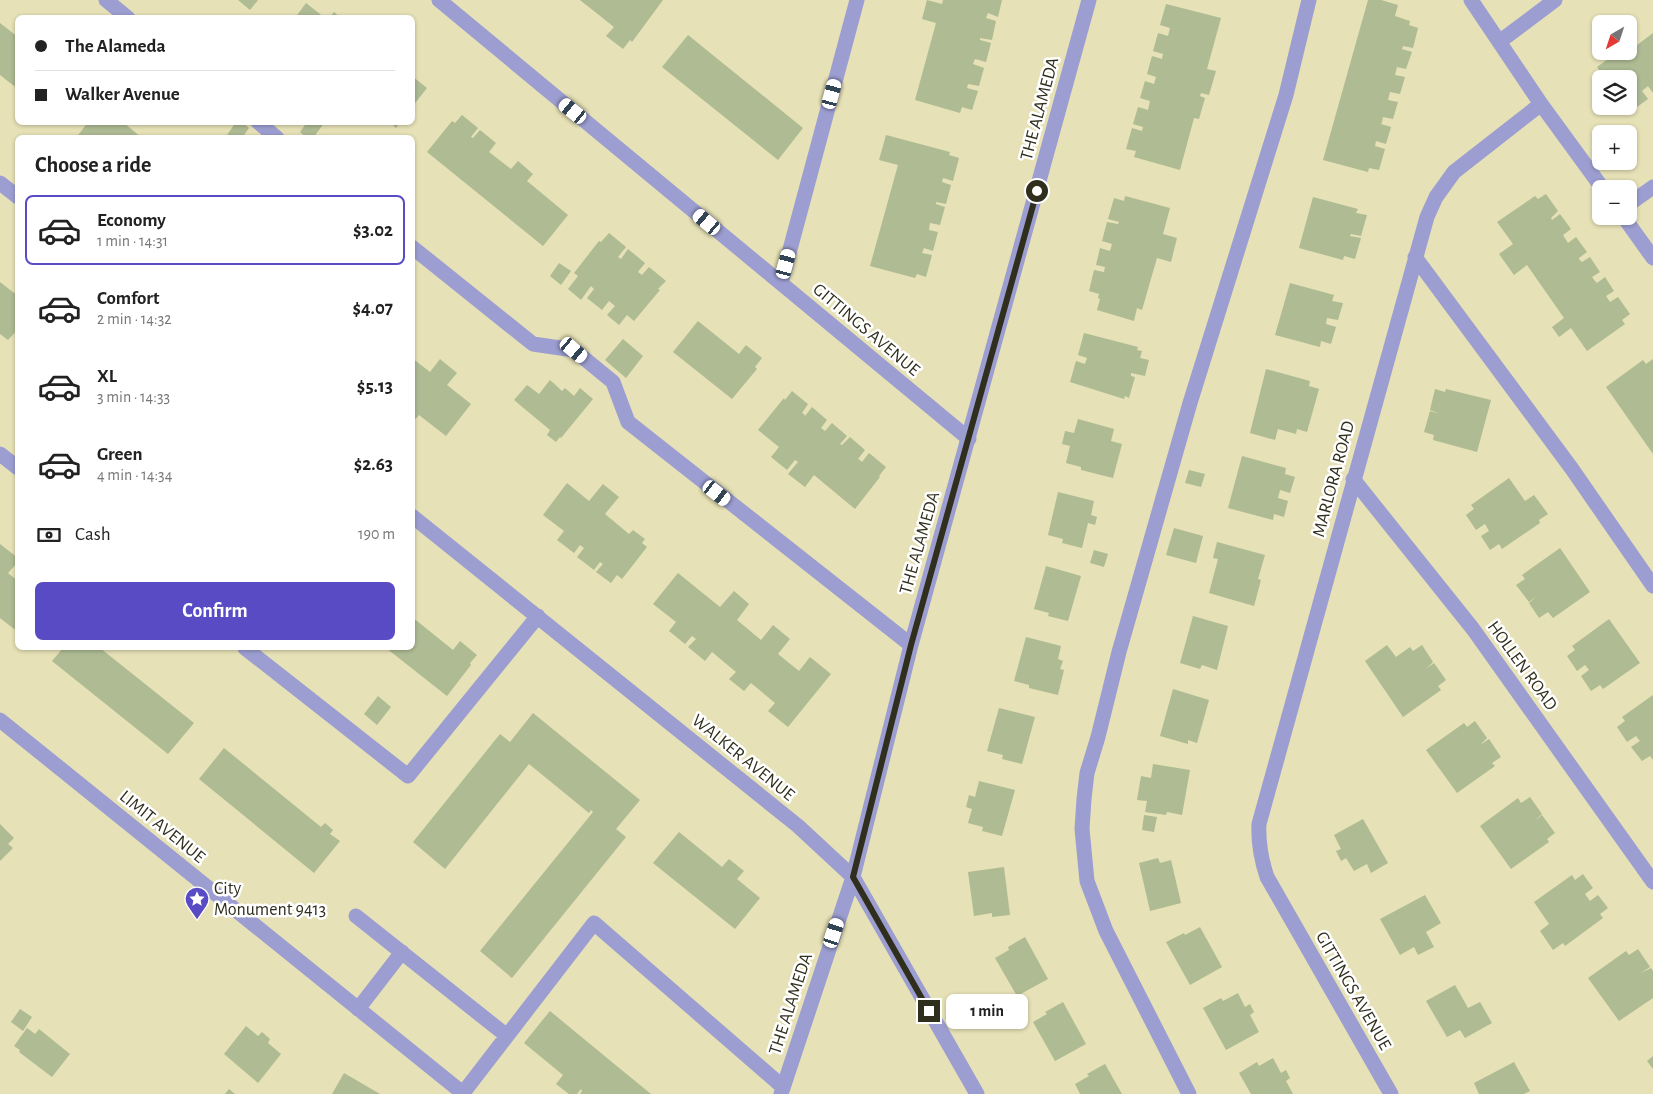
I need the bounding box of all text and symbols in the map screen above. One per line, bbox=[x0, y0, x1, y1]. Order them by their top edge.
north arrow bbox=[1592, 15, 1638, 60]
map controls bbox=[1592, 15, 1637, 225]
text: The Alameda bbox=[65, 37, 166, 56]
street label: THE ALAMEDA bbox=[1018, 55, 1063, 162]
button: layers bbox=[1592, 70, 1637, 115]
car bbox=[820, 78, 843, 110]
text: Walker Avenue bbox=[65, 85, 180, 104]
car bbox=[556, 96, 589, 126]
button: + bbox=[1592, 125, 1637, 170]
text: Choose a ride bbox=[35, 154, 151, 176]
route start bbox=[1026, 180, 1048, 202]
button: − bbox=[1592, 180, 1637, 225]
car bbox=[690, 207, 723, 237]
icon: car bbox=[37, 208, 82, 253]
text: Economy bbox=[97, 211, 166, 230]
text: $3.02 bbox=[353, 221, 393, 240]
text: 1 min · 14:31 bbox=[97, 233, 168, 249]
car bbox=[774, 248, 797, 280]
street label: GITTINGS AVENUE bbox=[809, 280, 923, 380]
icon: car bbox=[37, 286, 82, 331]
text: Comfort bbox=[97, 289, 159, 308]
text: $4.07 bbox=[352, 299, 393, 318]
text: 2 min · 14:32 bbox=[97, 311, 172, 327]
car bbox=[557, 335, 590, 365]
icon: car bbox=[37, 364, 82, 409]
text: XL bbox=[97, 367, 117, 386]
text: $5.13 bbox=[357, 377, 393, 396]
text: 3 min · 14:33 bbox=[97, 389, 170, 405]
street label: MARLORA ROAD bbox=[1310, 419, 1358, 539]
icon: car bbox=[37, 442, 82, 487]
text: Green bbox=[97, 445, 143, 464]
text: $2.63 bbox=[354, 455, 393, 474]
text: 4 min · 14:34 bbox=[97, 467, 172, 483]
car bbox=[700, 478, 733, 508]
street label: THE ALAMEDA bbox=[897, 489, 943, 596]
icon: cash bbox=[35, 521, 63, 549]
text: Cash bbox=[75, 525, 111, 544]
text: 190 m bbox=[358, 526, 395, 542]
button: Confirm bbox=[35, 582, 395, 640]
street label: HOLLEN ROAD bbox=[1484, 618, 1560, 714]
street label: WALKER AVENUE bbox=[688, 711, 798, 805]
street label: LIMIT AVENUE bbox=[116, 787, 208, 867]
place label: City Monument 9413 bbox=[214, 880, 326, 919]
place icon: City Monument 9413 bbox=[184, 886, 210, 920]
car bbox=[822, 916, 845, 950]
street label: GITTINGS AVENUE bbox=[1312, 929, 1394, 1053]
street label: THE ALAMEDA bbox=[766, 950, 816, 1057]
callout: 1 min bbox=[946, 994, 1029, 1028]
route end bbox=[918, 1000, 940, 1022]
text: 1 min bbox=[970, 1003, 1004, 1019]

